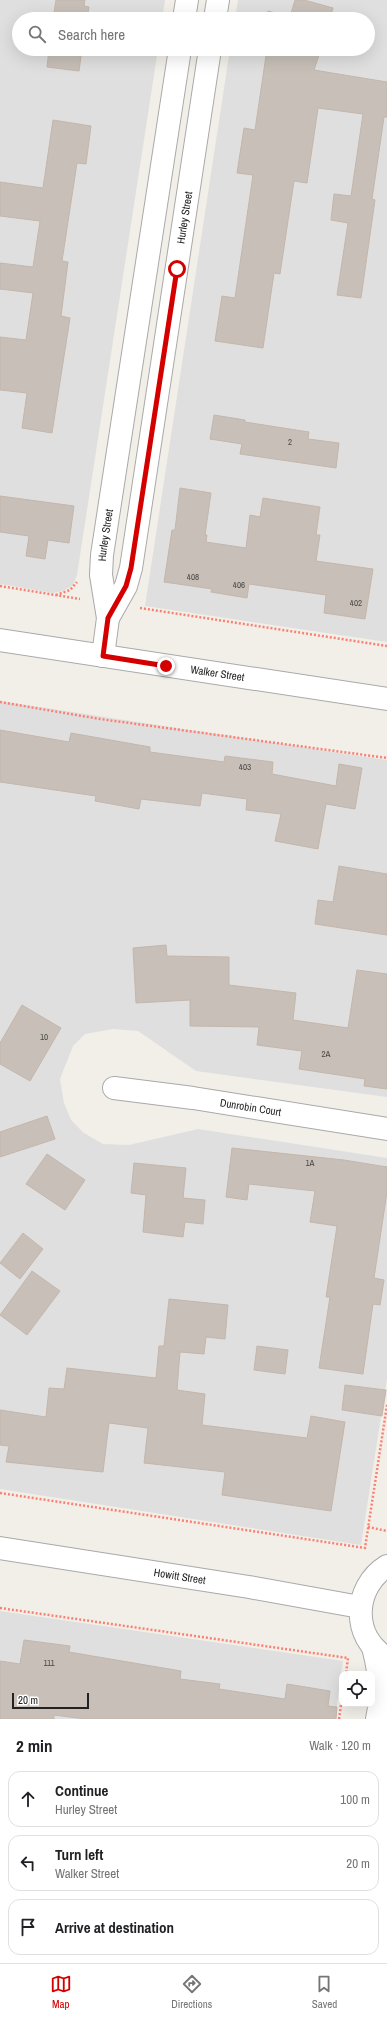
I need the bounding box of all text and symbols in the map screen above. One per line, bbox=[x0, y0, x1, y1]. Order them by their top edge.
search box bbox=[12, 12, 375, 56]
icon: search bbox=[26, 23, 48, 45]
text: Search here bbox=[58, 24, 125, 45]
street label: Hurley Street bbox=[173, 190, 195, 245]
route start bbox=[168, 260, 186, 278]
house number: 2 bbox=[288, 436, 292, 448]
street label: Hurley Street bbox=[95, 508, 116, 562]
house number: 408 bbox=[187, 571, 199, 583]
house number: 406 bbox=[233, 579, 245, 591]
house number: 402 bbox=[350, 597, 362, 609]
route end bbox=[157, 657, 175, 675]
street label: Walker Street bbox=[190, 662, 246, 684]
house number: 403 bbox=[239, 761, 251, 773]
house number: 10 bbox=[40, 1031, 48, 1043]
house number: 2A bbox=[321, 1048, 331, 1060]
street label: Dunrobin Court bbox=[219, 1095, 283, 1119]
house number: 1A bbox=[305, 1157, 315, 1169]
street label: Howitt Street bbox=[153, 1565, 207, 1587]
house number: 111 bbox=[43, 1657, 55, 1669]
map controls bbox=[339, 1671, 375, 1707]
button: locate bbox=[339, 1671, 375, 1707]
scale bar bbox=[12, 1691, 89, 1710]
text: 20 m bbox=[18, 1693, 38, 1707]
text: 2 min bbox=[16, 1734, 52, 1757]
text: Walk · 120 m bbox=[309, 1737, 371, 1754]
text: Continue bbox=[55, 1780, 108, 1801]
icon: ahead bbox=[17, 1788, 39, 1810]
text: 100 m bbox=[340, 1791, 370, 1808]
text: Hurley Street bbox=[55, 1801, 117, 1818]
text: Turn left bbox=[55, 1844, 103, 1865]
icon: left bbox=[17, 1852, 39, 1874]
text: 20 m bbox=[346, 1855, 370, 1872]
text: Walker Street bbox=[55, 1865, 119, 1882]
icon: arrive bbox=[17, 1916, 39, 1938]
text: Arrive at destination bbox=[55, 1917, 174, 1938]
tab: Map bbox=[50, 1973, 72, 2011]
tab: Directions bbox=[171, 1973, 212, 2011]
tab: Saved bbox=[312, 1973, 337, 2011]

